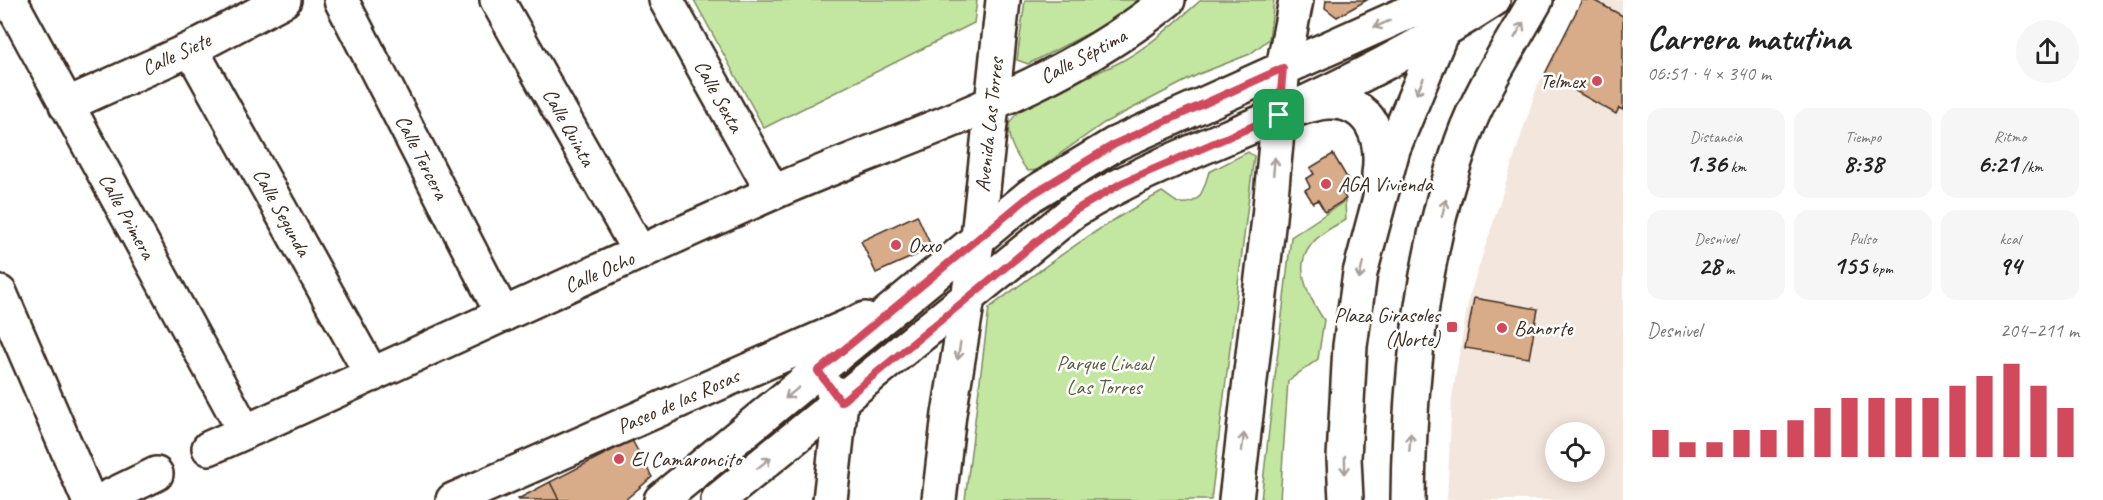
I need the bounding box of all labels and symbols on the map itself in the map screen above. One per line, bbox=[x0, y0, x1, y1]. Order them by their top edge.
one-way arrow bbox=[1374, 19, 1392, 30]
street label: Calle Séptima bbox=[1035, 22, 1132, 90]
one-way arrow bbox=[1513, 22, 1525, 39]
street label: Calle Siete bbox=[138, 26, 216, 81]
street label: Calle Sexta bbox=[689, 55, 750, 138]
street label: Avenida Las Torres bbox=[969, 55, 1009, 193]
place label: Telmex bbox=[1540, 68, 1587, 94]
marker: Telmex bbox=[1590, 74, 1604, 88]
one-way arrow bbox=[1414, 76, 1425, 94]
street label: Calle Quinta bbox=[537, 84, 602, 172]
pin bbox=[1253, 89, 1304, 140]
street label: Calle Tercera bbox=[390, 110, 455, 205]
one-way arrow bbox=[1269, 157, 1280, 177]
street label: Calle Segunda bbox=[247, 164, 318, 262]
street label: Calle Primera bbox=[93, 169, 162, 265]
place label: AGA Vivienda bbox=[1338, 171, 1435, 197]
marker: AGA Vivienda bbox=[1319, 177, 1333, 191]
one-way arrow bbox=[1438, 199, 1450, 218]
place label: Oxxo bbox=[908, 232, 942, 258]
marker: Oxxo bbox=[889, 238, 903, 252]
street label: Calle Ocho bbox=[560, 245, 639, 299]
one-way arrow bbox=[1354, 261, 1366, 280]
place label: Plaza Girasoles (Norte) bbox=[1334, 302, 1442, 352]
place label: Banorte bbox=[1514, 315, 1573, 341]
marker: Plaza Girasoles (Norte) bbox=[1445, 320, 1459, 334]
marker: Banorte bbox=[1495, 321, 1509, 335]
one-way arrow bbox=[953, 341, 964, 361]
park label: Parque Lineal Las Torres bbox=[1057, 350, 1155, 400]
street label: Paseo de las Rosas bbox=[613, 362, 745, 440]
one-way arrow bbox=[784, 386, 800, 399]
one-way arrow bbox=[1237, 432, 1248, 452]
one-way arrow bbox=[1404, 432, 1415, 452]
place label: El Camaroncito bbox=[631, 446, 744, 472]
marker: El Camaroncito bbox=[612, 452, 626, 466]
one-way arrow bbox=[1339, 455, 1350, 475]
one-way arrow bbox=[755, 457, 771, 470]

